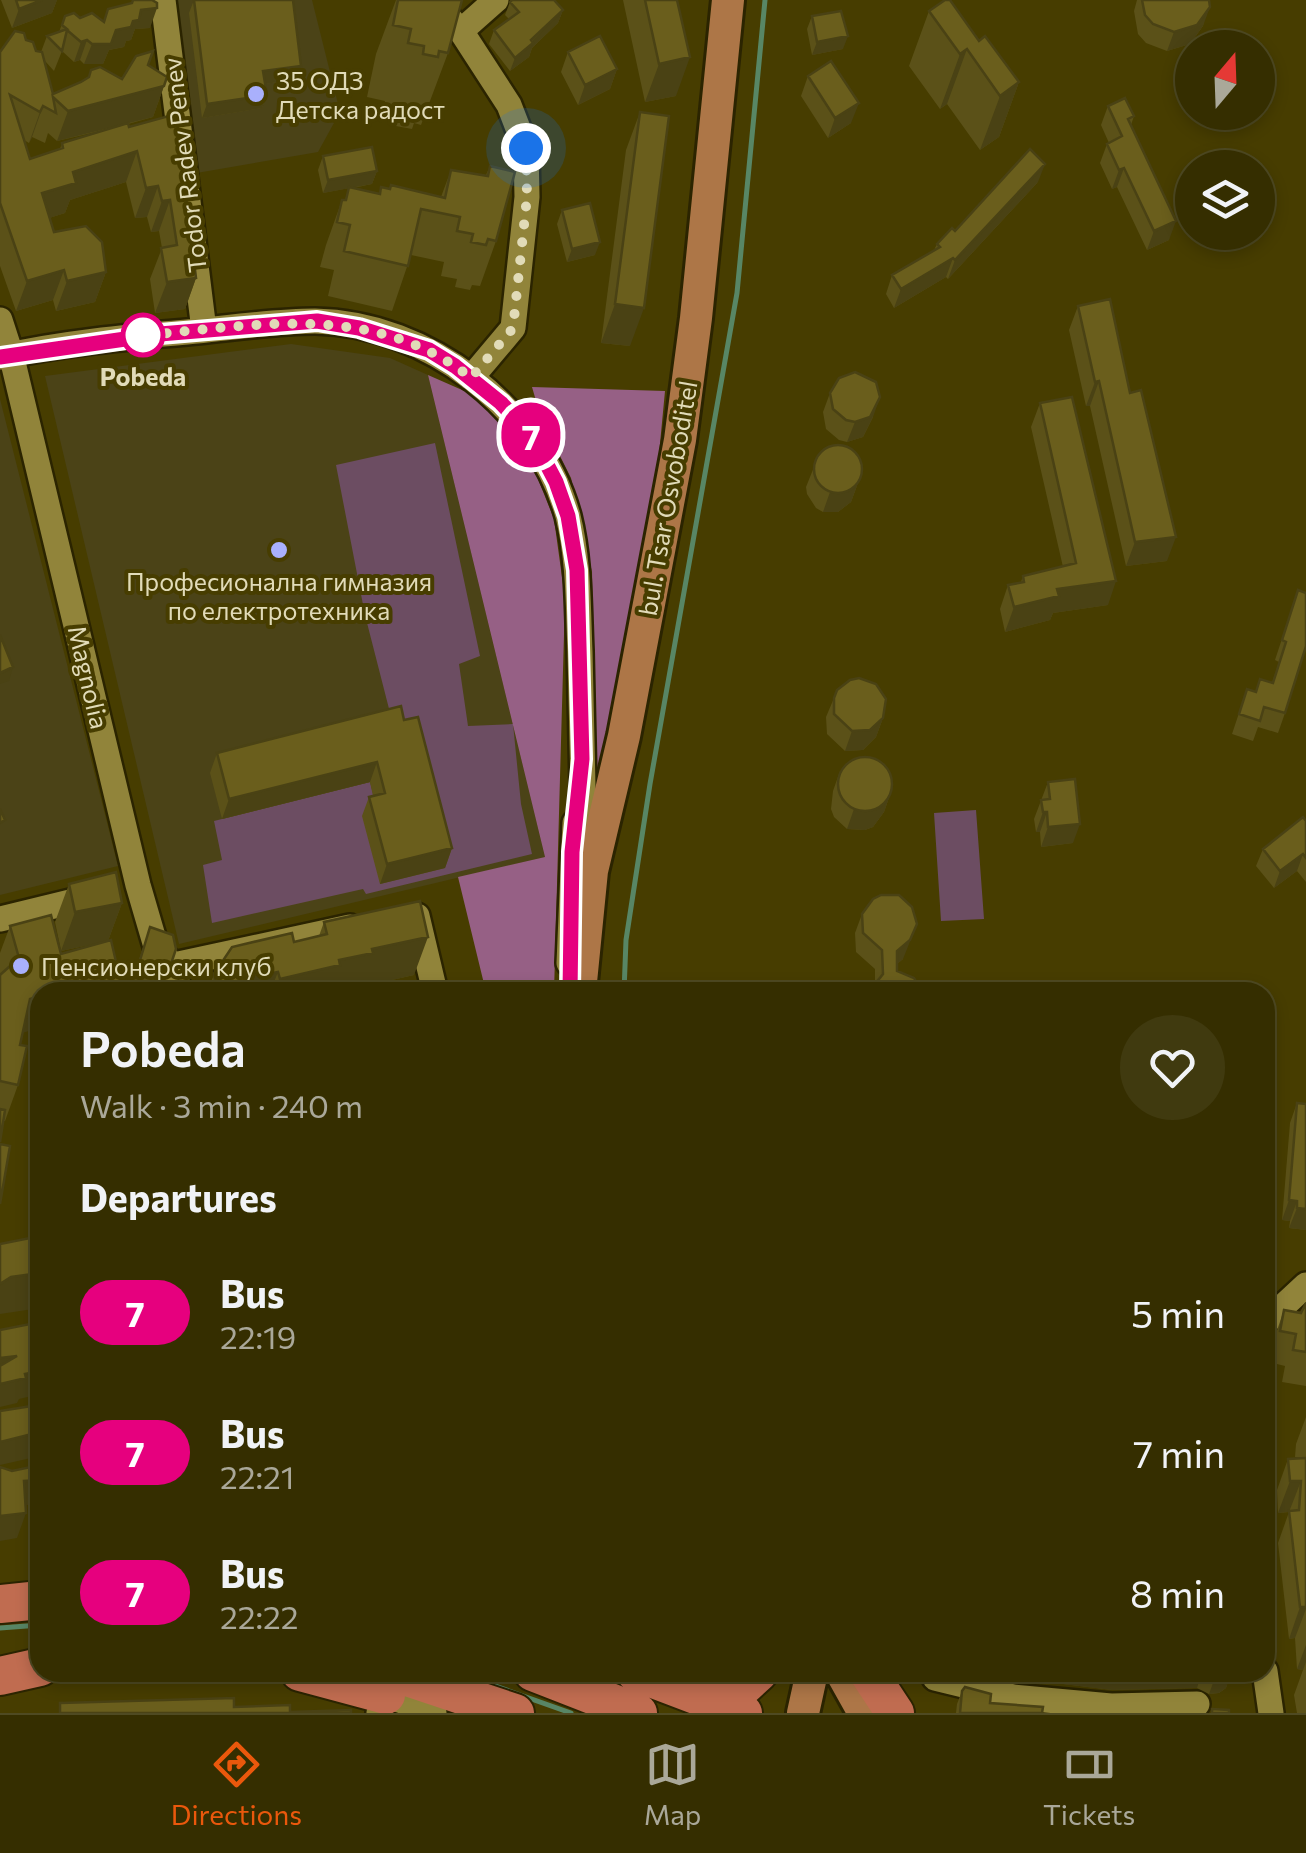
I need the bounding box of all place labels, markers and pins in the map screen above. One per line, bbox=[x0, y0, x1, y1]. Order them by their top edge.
place label: 35 ОДЗ Детска радост bbox=[276, 65, 445, 124]
marker: 35 ОДЗ Детска радост bbox=[245, 83, 267, 105]
marker: Pobeda bbox=[122, 314, 164, 356]
place label: Pobeda bbox=[100, 361, 186, 391]
marker: Професионална гимназия по електротехника bbox=[268, 539, 290, 561]
place label: Професионална гимназия по електротехника bbox=[126, 566, 432, 625]
place label: Пенсионерски клуб bbox=[41, 951, 272, 981]
marker: Пенсионерски клуб bbox=[10, 955, 32, 977]

